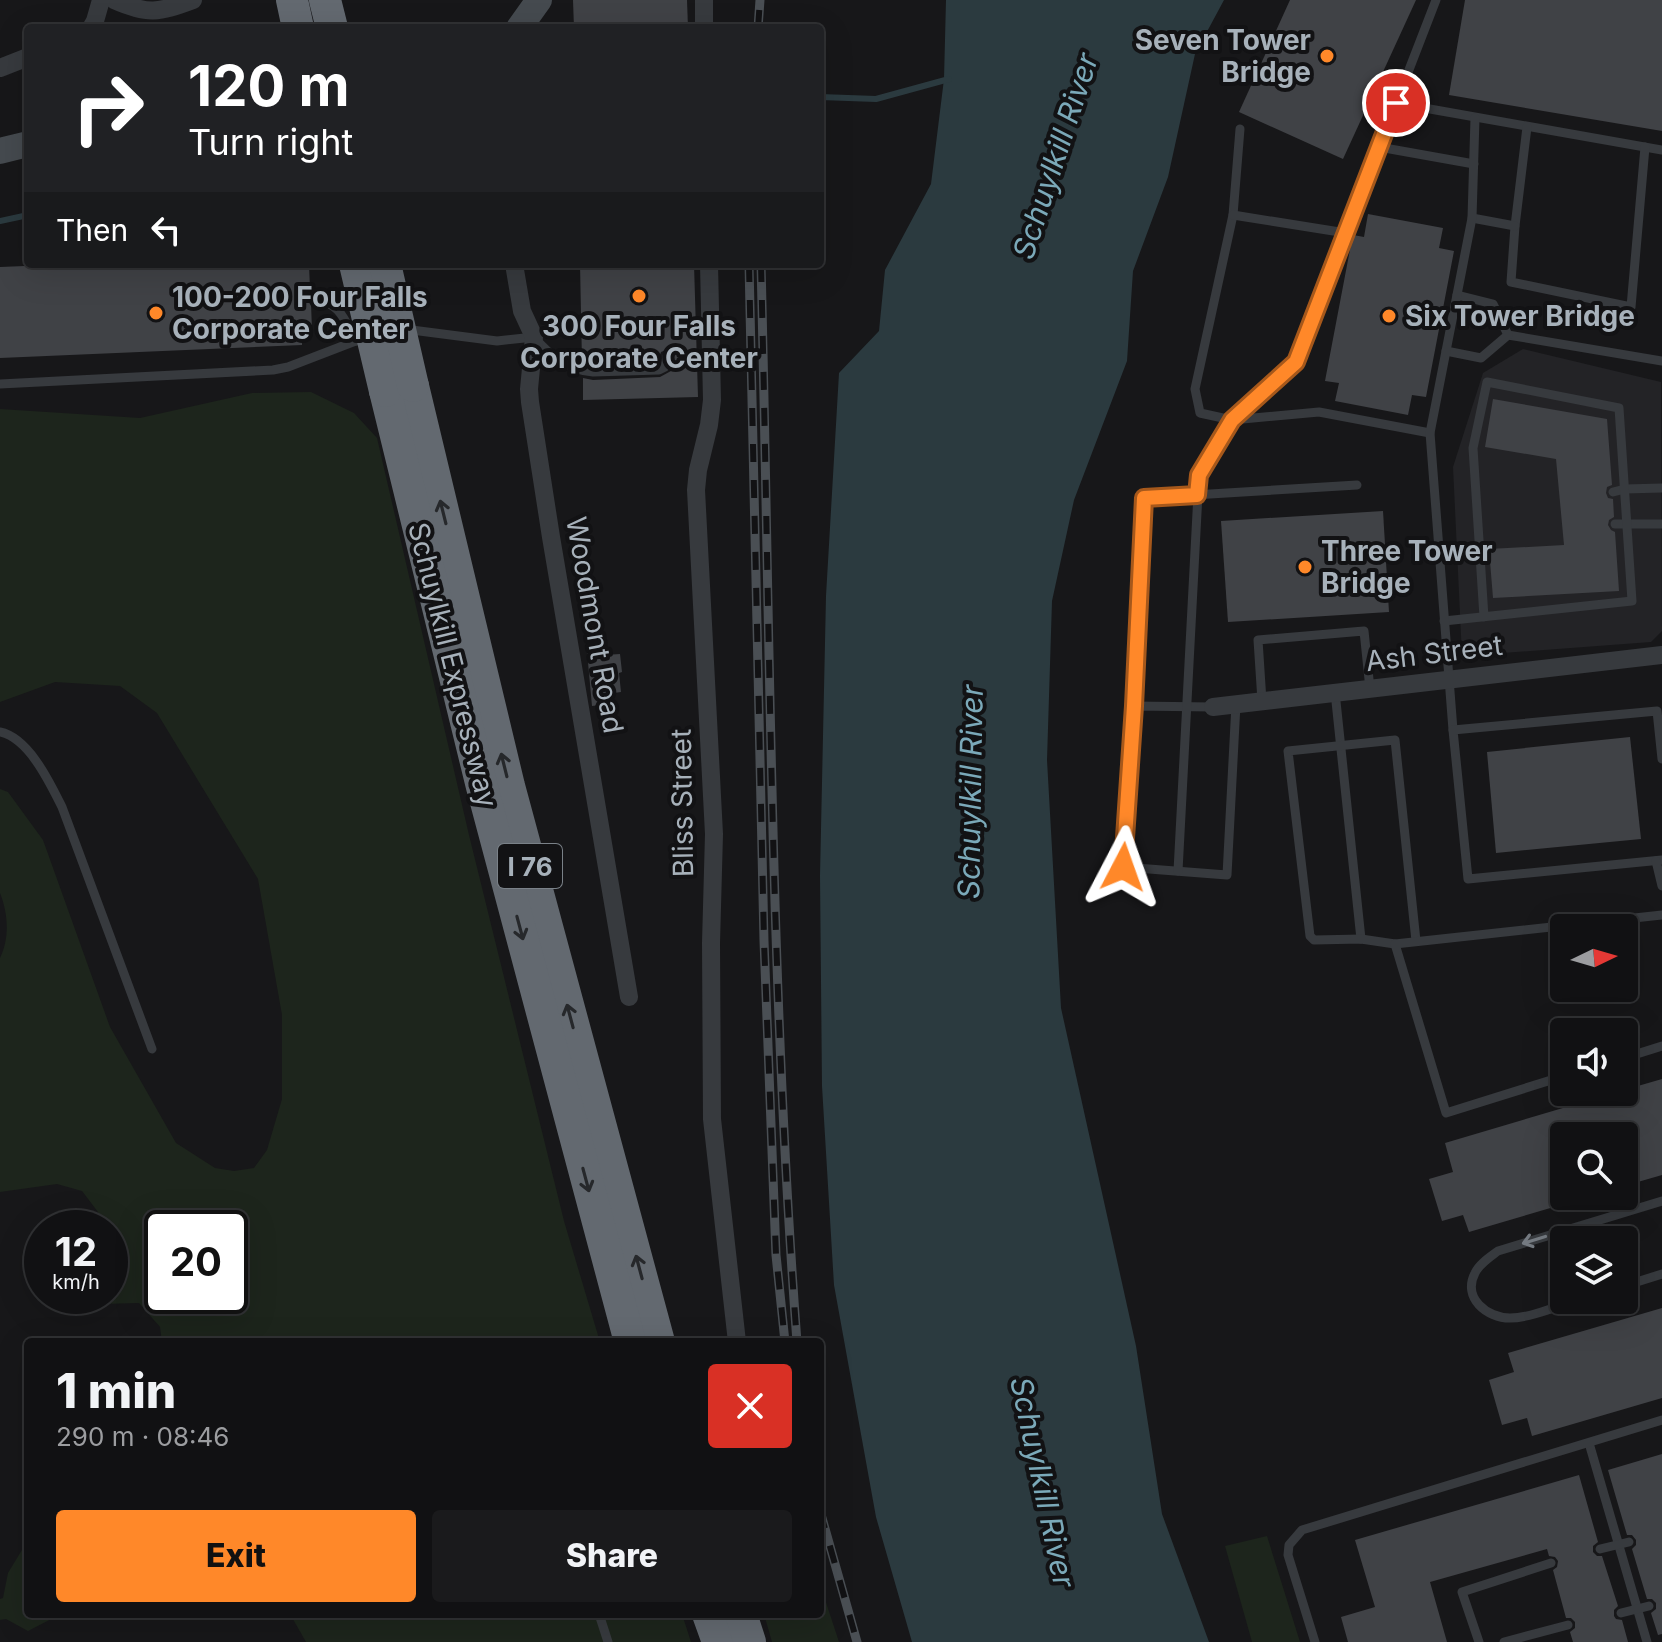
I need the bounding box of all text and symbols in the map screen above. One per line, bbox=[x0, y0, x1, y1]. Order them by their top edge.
place label: Seven Tower Bridge bbox=[1135, 23, 1311, 89]
marker: Seven Tower Bridge bbox=[1318, 47, 1336, 65]
water label: Schuylkill River bbox=[1005, 48, 1105, 263]
text: 120 m bbox=[188, 52, 350, 120]
icon: right bbox=[56, 56, 160, 160]
pin bbox=[1362, 69, 1430, 137]
icon: arrive bbox=[1374, 81, 1418, 125]
text: Turn right bbox=[188, 120, 353, 164]
icon: left bbox=[144, 208, 188, 252]
text: Then bbox=[56, 212, 128, 248]
place label: 100-200 Four Falls Corporate Center bbox=[172, 280, 428, 346]
marker: 300 Four Falls Corporate Center bbox=[630, 287, 648, 305]
place label: Six Tower Bridge bbox=[1405, 299, 1635, 333]
marker: 100-200 Four Falls Corporate Center bbox=[147, 304, 165, 322]
marker: Six Tower Bridge bbox=[1380, 307, 1398, 325]
place label: 300 Four Falls Corporate Center bbox=[520, 309, 758, 375]
one-way arrow bbox=[435, 499, 450, 525]
street label: Woodmont Road bbox=[559, 514, 631, 736]
street label: Schuylkill Expressway bbox=[401, 519, 505, 811]
place label: Three Tower Bridge bbox=[1321, 534, 1493, 600]
marker: Three Tower Bridge bbox=[1296, 558, 1314, 576]
street label: Ash Street bbox=[1364, 628, 1504, 678]
water label: Schuylkill River bbox=[950, 684, 990, 899]
street label: Bliss Street bbox=[664, 729, 700, 877]
one-way arrow bbox=[496, 752, 511, 778]
position arrow bbox=[1081, 825, 1165, 909]
road number: I 76 bbox=[498, 844, 562, 888]
north arrow bbox=[1550, 914, 1638, 1002]
map controls bbox=[1550, 914, 1638, 1314]
one-way arrow bbox=[513, 915, 528, 941]
one-way arrow bbox=[562, 1003, 577, 1029]
button: sound bbox=[1550, 1018, 1638, 1106]
button: search bbox=[1550, 1122, 1638, 1210]
one-way arrow bbox=[579, 1166, 594, 1192]
speed limit sign: 20 bbox=[144, 1210, 248, 1314]
button: layers bbox=[1550, 1226, 1638, 1314]
text: 12 bbox=[55, 1227, 97, 1276]
one-way arrow bbox=[1521, 1233, 1547, 1248]
one-way arrow bbox=[630, 1254, 645, 1280]
text: km/h bbox=[52, 1270, 100, 1294]
text: 1 min bbox=[56, 1361, 176, 1420]
button: close bbox=[708, 1364, 792, 1448]
water label: Schuylkill River bbox=[1003, 1373, 1083, 1591]
text: 290 m · 08:46 bbox=[56, 1421, 229, 1452]
button: Exit bbox=[56, 1510, 416, 1602]
button: Share bbox=[432, 1510, 792, 1602]

